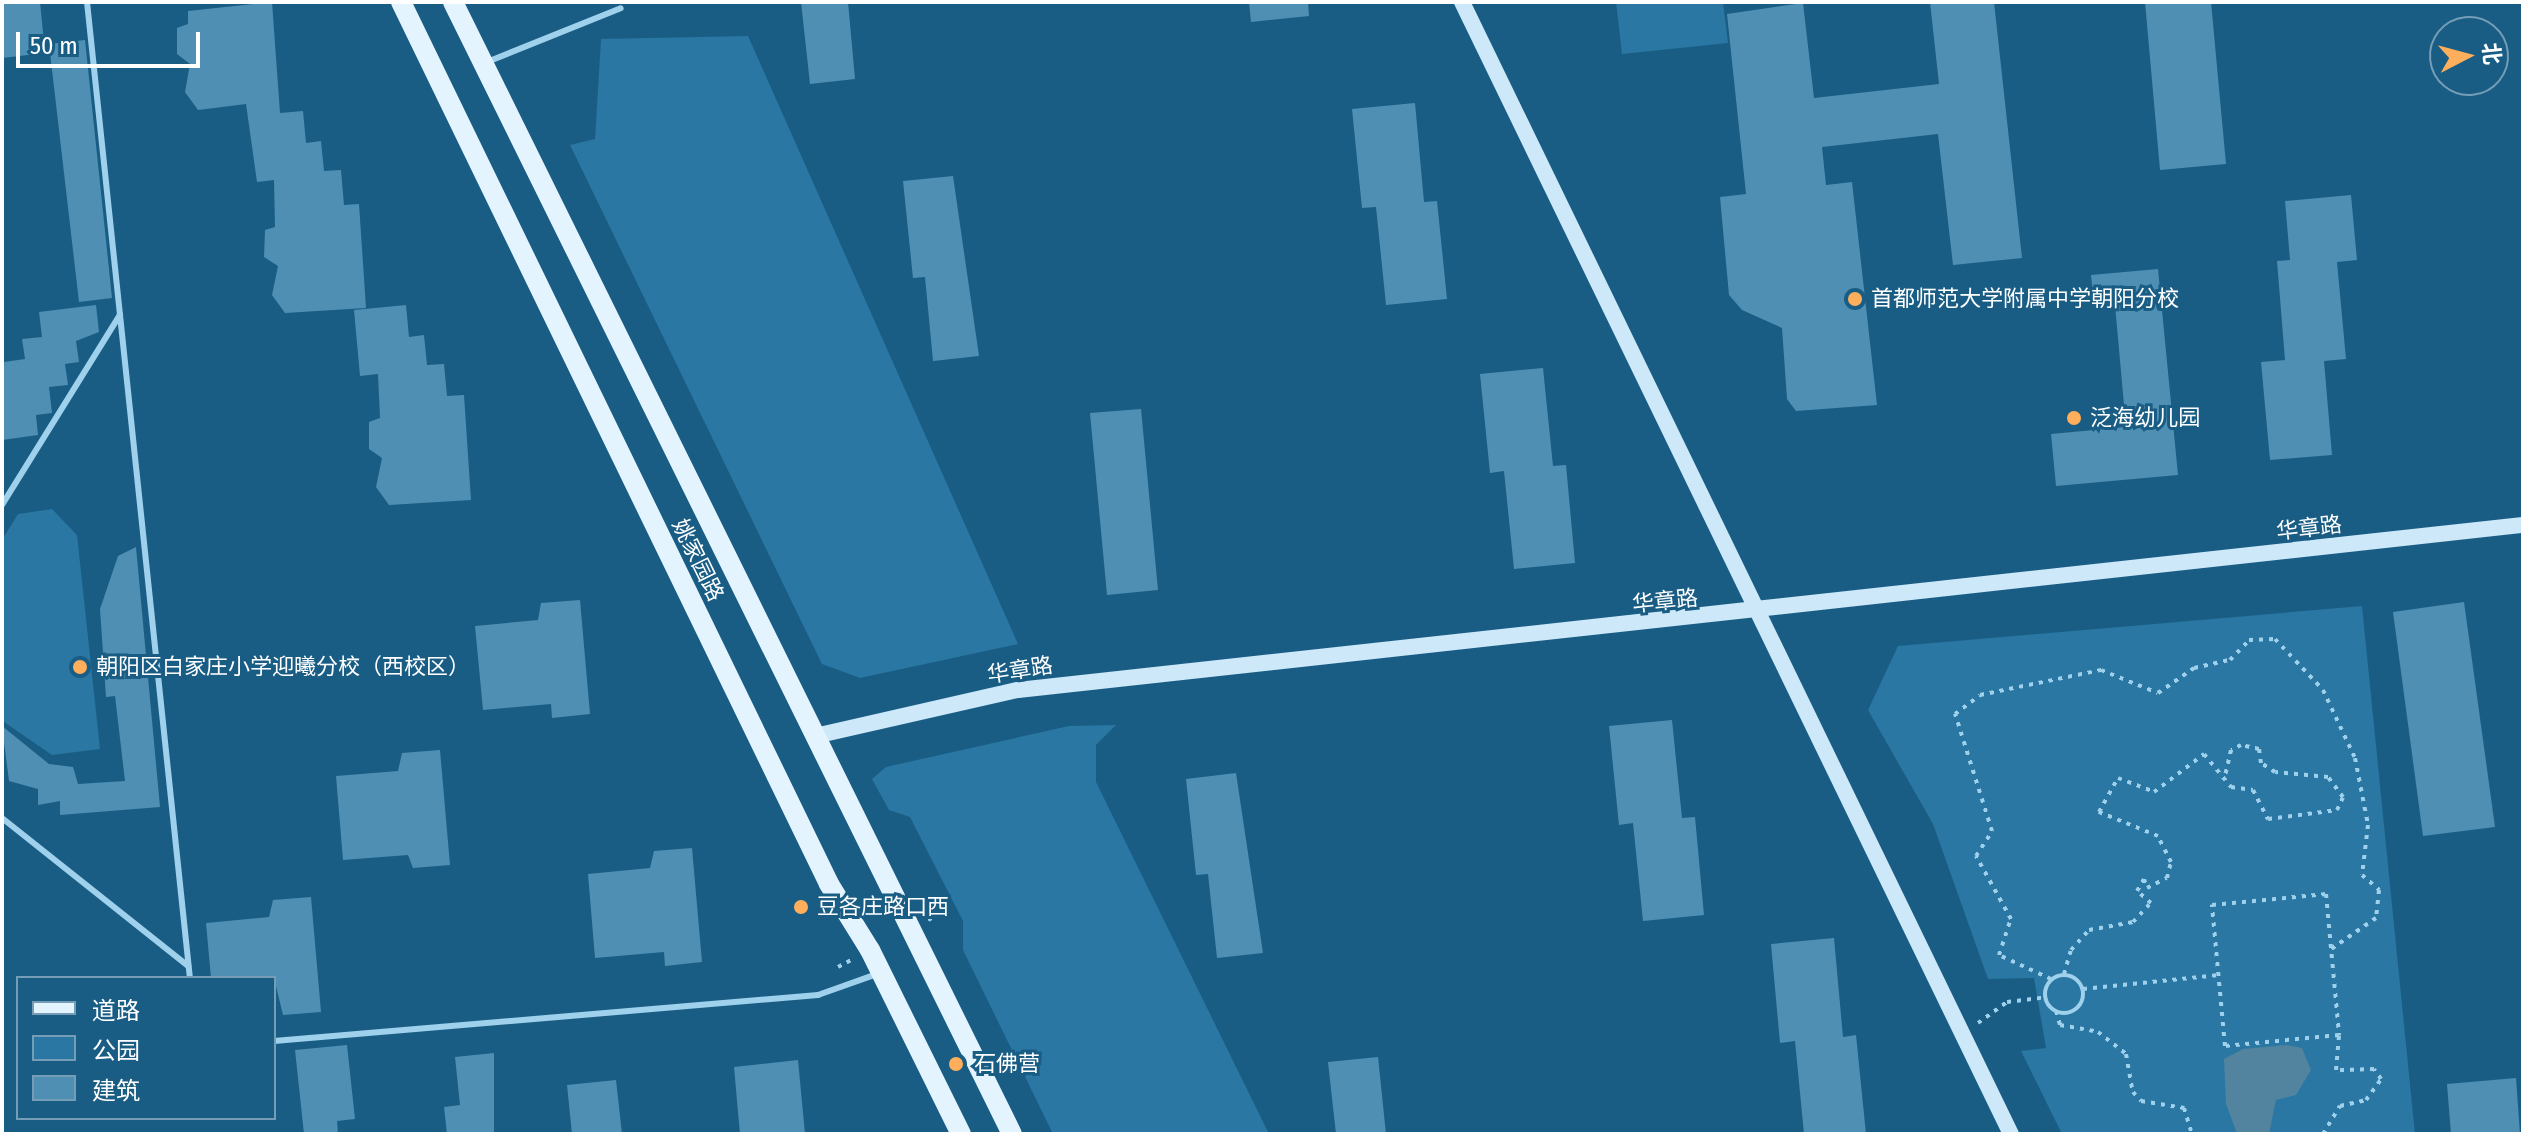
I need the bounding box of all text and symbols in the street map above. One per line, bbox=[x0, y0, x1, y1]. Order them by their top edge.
scale bar bbox=[20, 16, 204, 66]
north arrow bbox=[2429, 16, 2509, 96]
text: 50 m bbox=[30, 32, 78, 60]
text: 北 bbox=[2477, 41, 2506, 66]
place label: 首都师范大学附属中学朝阳分校 bbox=[1871, 286, 2179, 312]
marker: 首都师范大学附属中学朝阳分校 bbox=[1846, 290, 1864, 308]
place label: 泛海幼儿园 bbox=[2090, 405, 2200, 431]
marker: 泛海幼儿园 bbox=[2065, 409, 2083, 427]
street label: 华章路 bbox=[2275, 511, 2343, 545]
street label: 姚家园路 bbox=[667, 515, 729, 605]
street label: 华章路 bbox=[1631, 584, 1699, 618]
street label: 华章路 bbox=[985, 652, 1055, 688]
place label: 朝阳区白家庄小学迎曦分校（西校区） bbox=[96, 654, 470, 680]
marker: 朝阳区白家庄小学迎曦分校（西校区） bbox=[71, 658, 89, 676]
place label: 豆各庄路口西 bbox=[817, 894, 949, 920]
marker: 豆各庄路口西 bbox=[792, 898, 810, 916]
legend bbox=[16, 976, 276, 1120]
text: 道路 bbox=[92, 997, 140, 1025]
text: 公园 bbox=[92, 1037, 140, 1065]
place label: 石佛营 bbox=[974, 1051, 1040, 1077]
marker: 石佛营 bbox=[945, 1053, 967, 1075]
text: 建筑 bbox=[92, 1077, 140, 1105]

